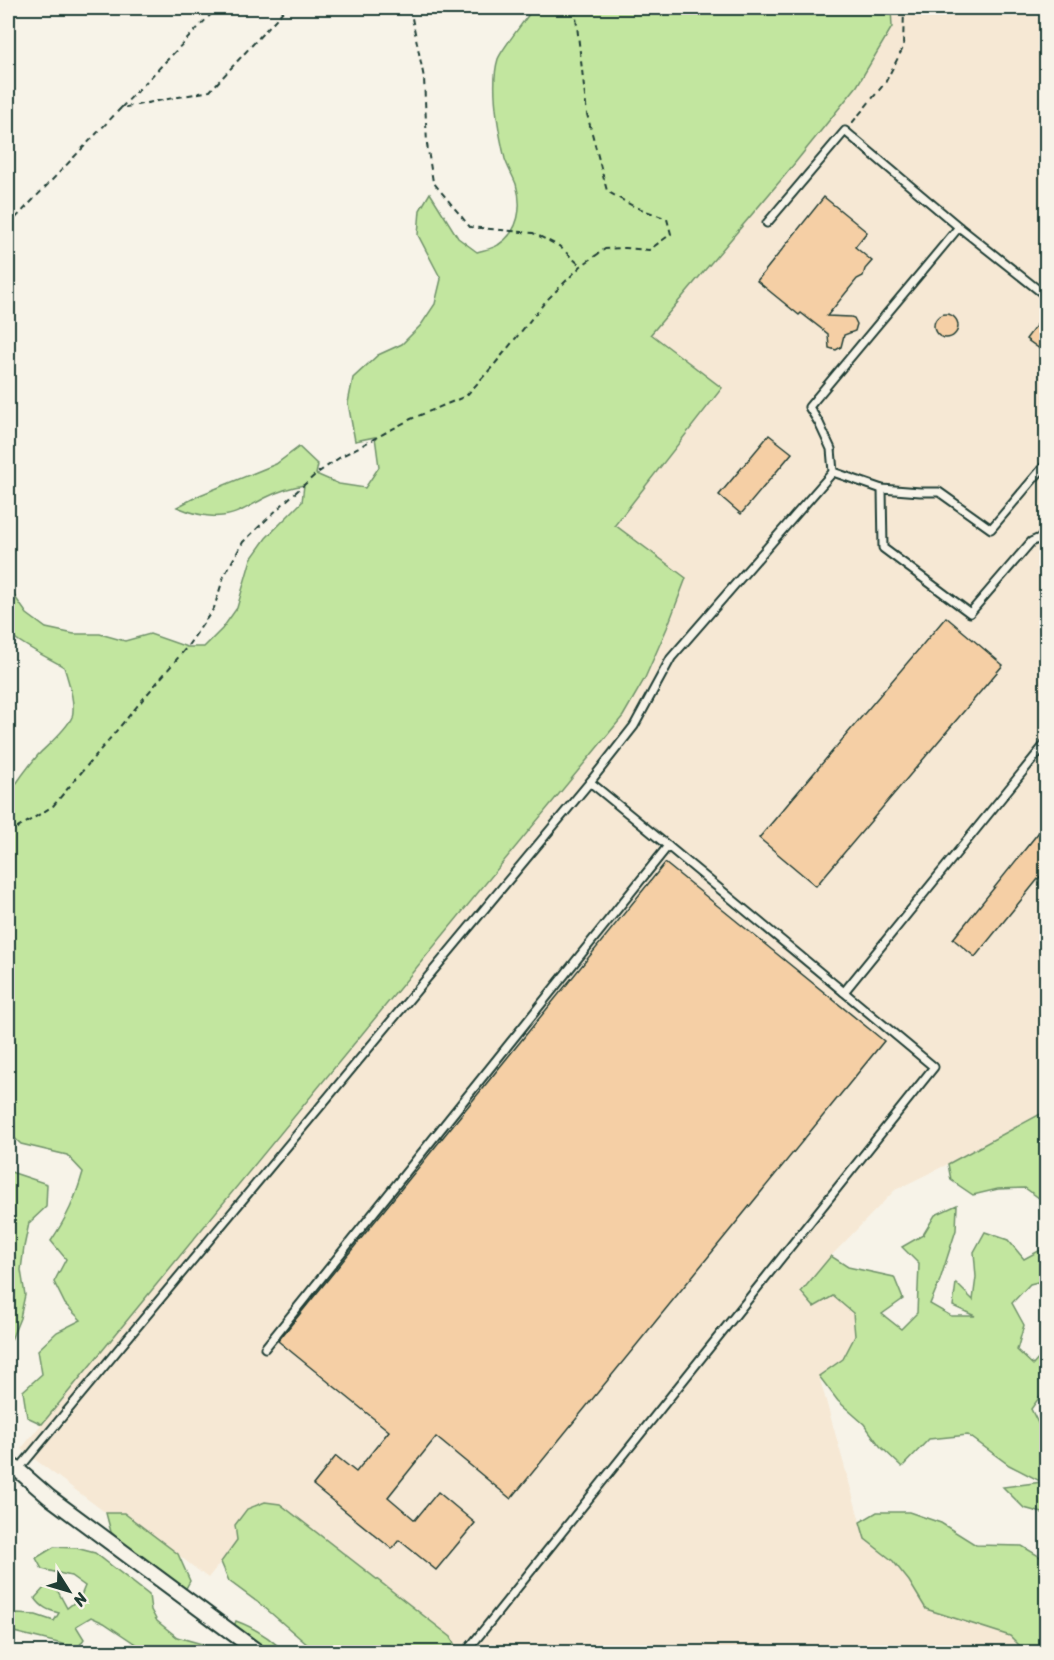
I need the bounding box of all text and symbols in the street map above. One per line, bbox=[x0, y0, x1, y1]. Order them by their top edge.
north arrow bbox=[39, 1561, 99, 1621]
text: N bbox=[65, 1586, 96, 1614]

